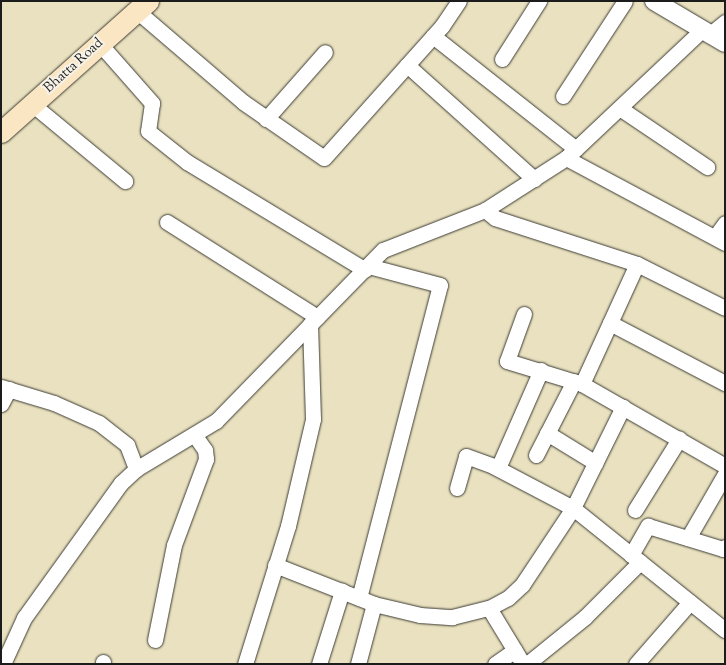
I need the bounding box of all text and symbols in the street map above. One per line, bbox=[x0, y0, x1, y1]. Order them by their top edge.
street label: Bhatta Road bbox=[41, 35, 107, 97]

